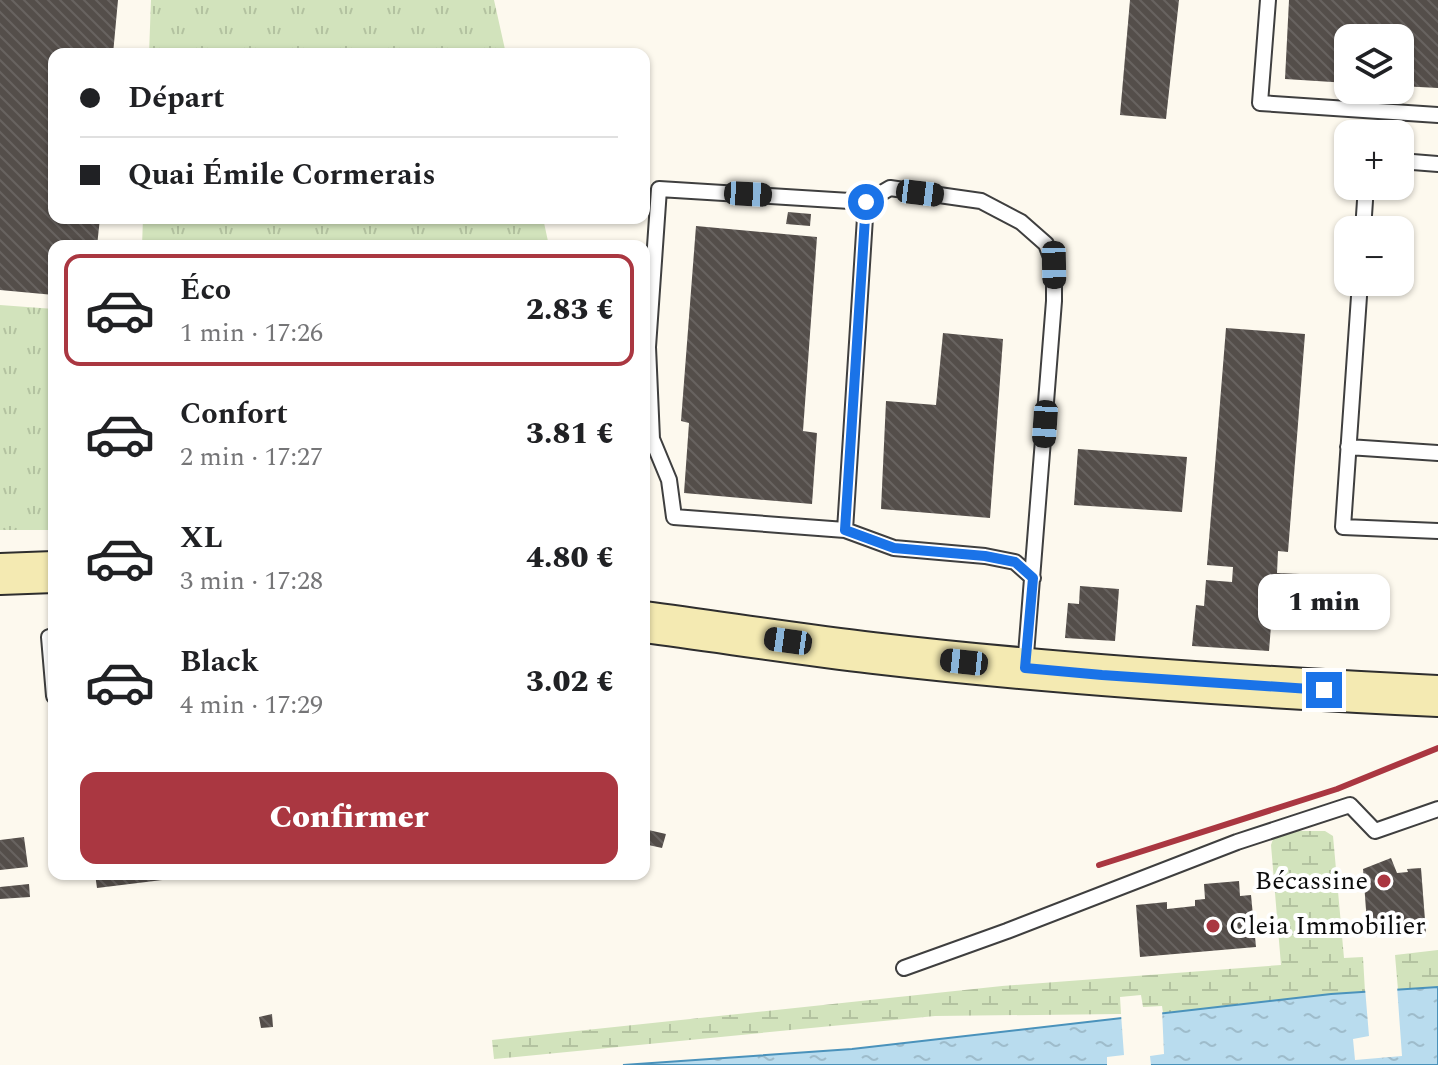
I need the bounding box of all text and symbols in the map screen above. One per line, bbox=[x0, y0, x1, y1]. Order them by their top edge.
map controls bbox=[1334, 24, 1414, 296]
button: layers bbox=[1334, 24, 1414, 104]
text: Départ bbox=[128, 75, 225, 121]
button: + bbox=[1334, 120, 1414, 200]
text: Quai Émile Cormerais bbox=[128, 152, 436, 198]
car bbox=[895, 178, 945, 208]
car bbox=[723, 181, 773, 207]
route start bbox=[848, 184, 884, 220]
button: − bbox=[1334, 216, 1414, 296]
car bbox=[1042, 241, 1066, 289]
text: Éco bbox=[180, 267, 231, 313]
icon: car bbox=[84, 274, 156, 346]
text: 2.83 € bbox=[526, 287, 614, 333]
text: 1 min · 17:26 bbox=[180, 313, 323, 353]
text: Confort bbox=[180, 391, 288, 437]
icon: car bbox=[84, 398, 156, 470]
car bbox=[1031, 399, 1059, 449]
text: 3.81 € bbox=[526, 411, 614, 457]
text: 2 min · 17:27 bbox=[180, 437, 323, 477]
text: XL bbox=[180, 515, 223, 561]
icon: car bbox=[84, 522, 156, 594]
text: 4.80 € bbox=[526, 535, 614, 581]
text: 3 min · 17:28 bbox=[180, 561, 323, 601]
callout: 1 min bbox=[1258, 574, 1390, 630]
text: 1 min bbox=[1288, 582, 1360, 622]
car bbox=[763, 626, 813, 656]
text: Black bbox=[180, 639, 259, 685]
icon: car bbox=[84, 646, 156, 718]
car bbox=[939, 648, 989, 676]
text: 3.02 € bbox=[526, 659, 614, 705]
route end bbox=[1306, 672, 1342, 708]
text: 4 min · 17:29 bbox=[180, 685, 323, 725]
button: Confirmer bbox=[80, 772, 618, 864]
place label: Bécassine bbox=[1255, 861, 1368, 901]
marker: Bécassine bbox=[1375, 872, 1393, 890]
place label: Cleia Immobilier bbox=[1229, 906, 1426, 946]
marker: Cleia Immobilier bbox=[1204, 917, 1222, 935]

